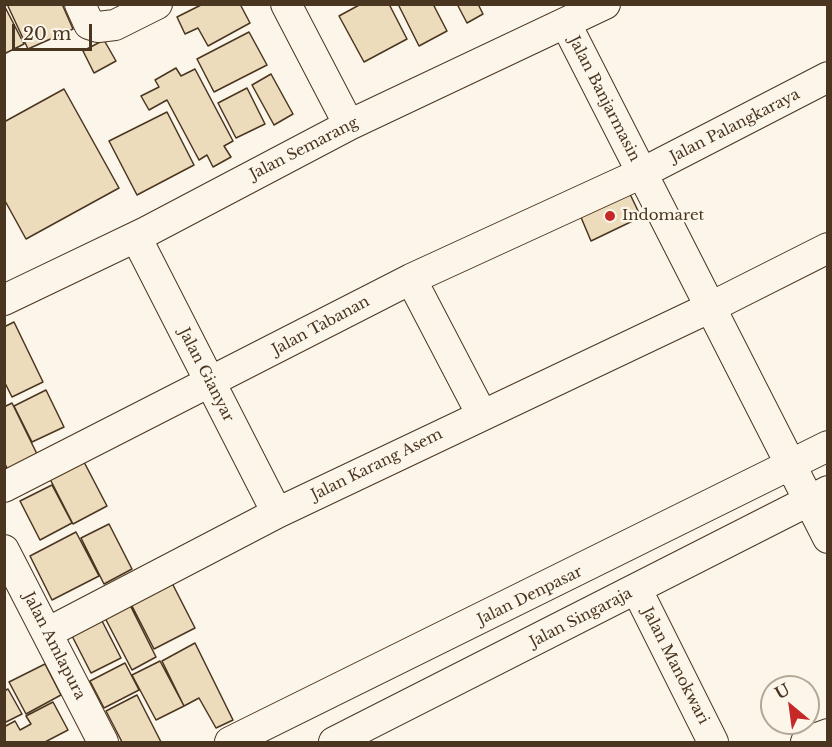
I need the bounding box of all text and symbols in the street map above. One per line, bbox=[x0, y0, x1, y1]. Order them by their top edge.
scale bar bbox=[15, 12, 94, 50]
text: 20 m bbox=[23, 23, 71, 45]
street label: Jalan Banjarmasin bbox=[565, 33, 643, 165]
street label: Jalan Palangkaraya bbox=[667, 86, 803, 166]
street label: Jalan Semarang bbox=[247, 114, 361, 184]
place label: Indomaret bbox=[622, 207, 704, 225]
marker: Indomaret bbox=[603, 209, 617, 223]
street label: Jalan Tabanan bbox=[269, 293, 373, 359]
street label: Jalan Gianyar bbox=[175, 325, 237, 425]
street label: Jalan Karang Asem bbox=[308, 425, 446, 505]
street label: Jalan Denpasar bbox=[475, 563, 585, 629]
street label: Jalan Singaraja bbox=[527, 584, 635, 652]
street label: Jalan Amlapura bbox=[19, 589, 89, 703]
street label: Jalan Manokwari bbox=[638, 605, 712, 727]
north arrow bbox=[760, 675, 820, 735]
text: U bbox=[771, 679, 793, 703]

